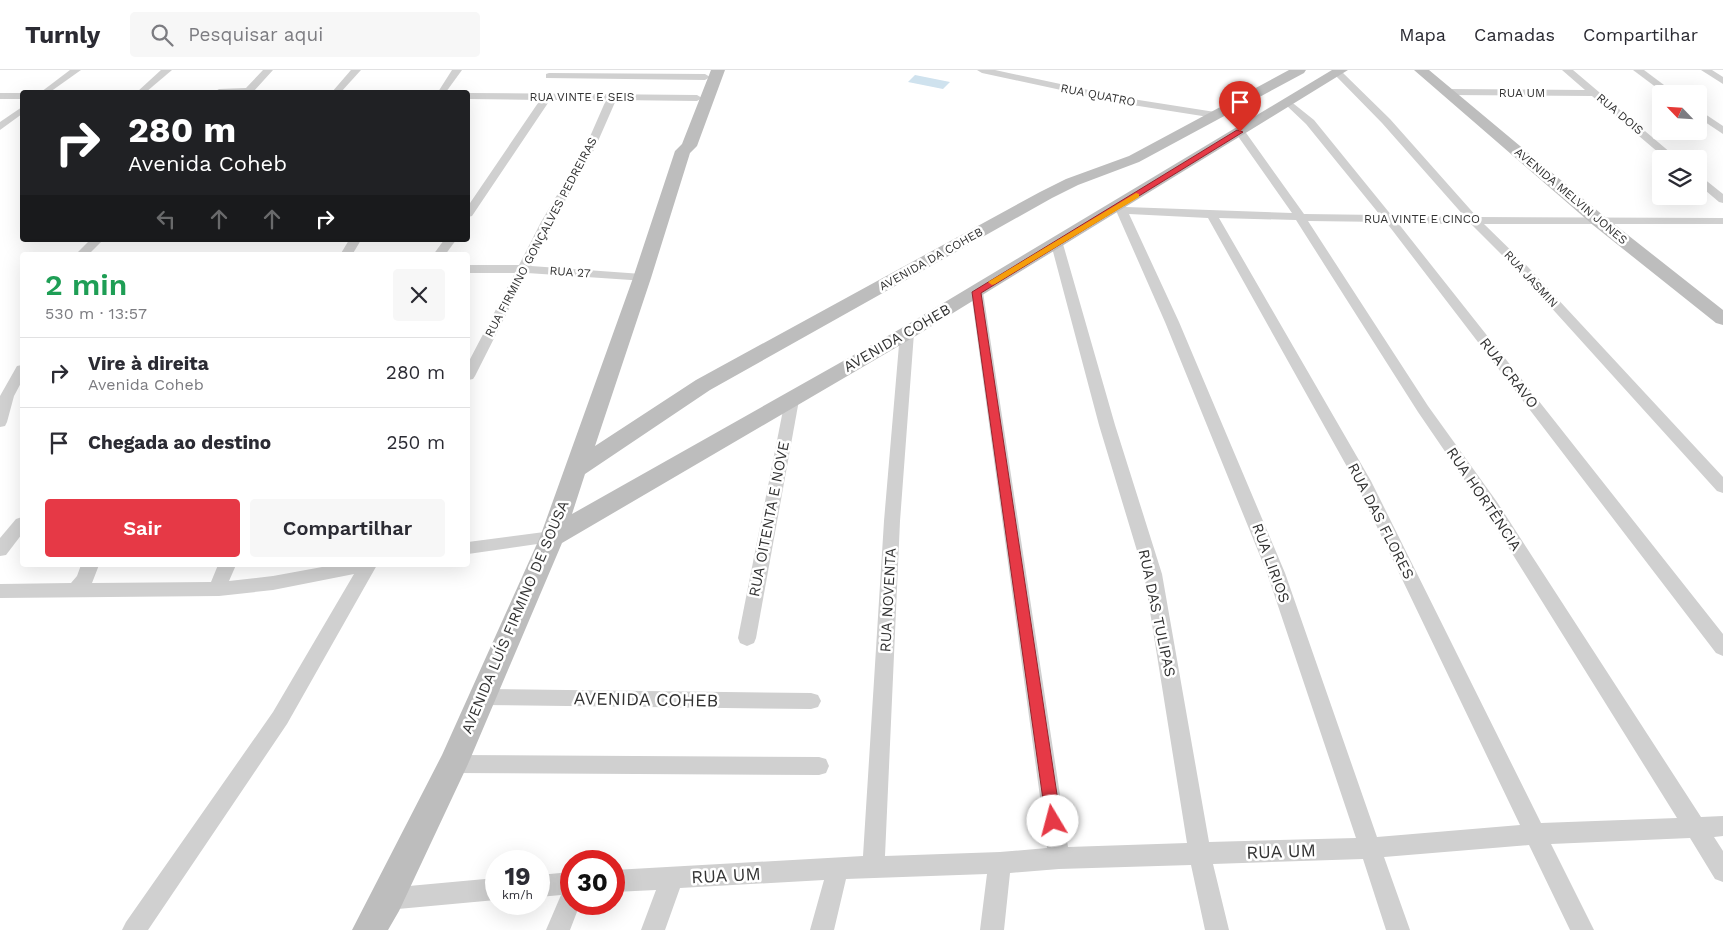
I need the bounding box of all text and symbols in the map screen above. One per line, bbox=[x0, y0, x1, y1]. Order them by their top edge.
search box bbox=[130, 12, 480, 57]
text: Turnly bbox=[25, 21, 100, 49]
icon: search bbox=[148, 21, 176, 49]
text: Pesquisar aqui bbox=[188, 23, 323, 46]
text: Mapa bbox=[1399, 24, 1446, 45]
text: Camadas bbox=[1474, 24, 1555, 45]
text: Compartilhar bbox=[1583, 24, 1698, 45]
street label: RUA QUATRO bbox=[1059, 81, 1137, 109]
pin bbox=[1219, 81, 1261, 132]
north arrow bbox=[1652, 85, 1708, 140]
map controls bbox=[1652, 85, 1707, 205]
street label: RUA UM bbox=[1499, 86, 1545, 100]
icon: arrive bbox=[1226, 88, 1254, 116]
street label: RUA VINTE E SEIS bbox=[530, 90, 634, 104]
street label: RUA DOIS bbox=[1594, 90, 1646, 138]
text: 280 m bbox=[128, 109, 236, 151]
icon: right bbox=[45, 110, 110, 175]
street label: RUA FIRMINO GONÇALVES PEDREIRAS bbox=[482, 135, 600, 339]
street label: AVENIDA MELVIN JONES bbox=[1512, 145, 1630, 247]
button: layers bbox=[1652, 150, 1707, 205]
text: Avenida Coheb bbox=[128, 151, 287, 176]
icon: left bbox=[152, 205, 180, 233]
icon: ahead bbox=[205, 205, 233, 233]
icon: ahead bbox=[258, 205, 286, 233]
icon: right bbox=[311, 205, 339, 233]
street label: RUA VINTE E CINCO bbox=[1364, 212, 1480, 226]
street label: AVENIDA DA COHEB bbox=[877, 225, 985, 293]
street label: RUA JASMIN bbox=[1501, 248, 1561, 310]
street label: RUA 27 bbox=[549, 264, 591, 280]
text: 2 min bbox=[45, 267, 127, 302]
button: close bbox=[393, 269, 445, 321]
street label: AVENIDA COHEB bbox=[840, 300, 954, 376]
text: 530 m · 13:57 bbox=[45, 304, 147, 323]
street label: RUA CRAVO bbox=[1476, 334, 1542, 412]
text: Vire à direita bbox=[88, 352, 209, 375]
icon: right bbox=[45, 359, 73, 387]
text: 280 m bbox=[386, 361, 445, 384]
text: Avenida Coheb bbox=[88, 375, 204, 394]
icon: arrive bbox=[45, 429, 73, 457]
text: Chegada ao destino bbox=[88, 431, 271, 454]
text: 250 m bbox=[386, 431, 445, 454]
street label: RUA OITENTA E NOVE bbox=[745, 440, 793, 598]
street label: RUA HORTÊNCIA bbox=[1443, 444, 1525, 554]
street label: RUA DAS FLORES bbox=[1344, 460, 1418, 582]
street label: AVENIDA LUÍS FIRMINO DE SOUSA bbox=[458, 498, 572, 736]
button: Sair bbox=[45, 499, 240, 557]
button: Compartilhar bbox=[250, 499, 445, 557]
street label: RUA LIRIOS bbox=[1248, 521, 1294, 605]
street label: RUA NOVENTA bbox=[876, 547, 900, 653]
street label: RUA DAS TULIPAS bbox=[1135, 547, 1179, 679]
street label: AVENIDA COHEB bbox=[574, 687, 718, 711]
position arrow bbox=[1026, 794, 1078, 846]
street label: RUA UM bbox=[1246, 839, 1316, 863]
speed limit sign: 30 bbox=[560, 850, 625, 915]
text: 19 bbox=[504, 862, 531, 891]
street label: RUA UM bbox=[691, 863, 761, 887]
text: km/h bbox=[502, 888, 533, 902]

